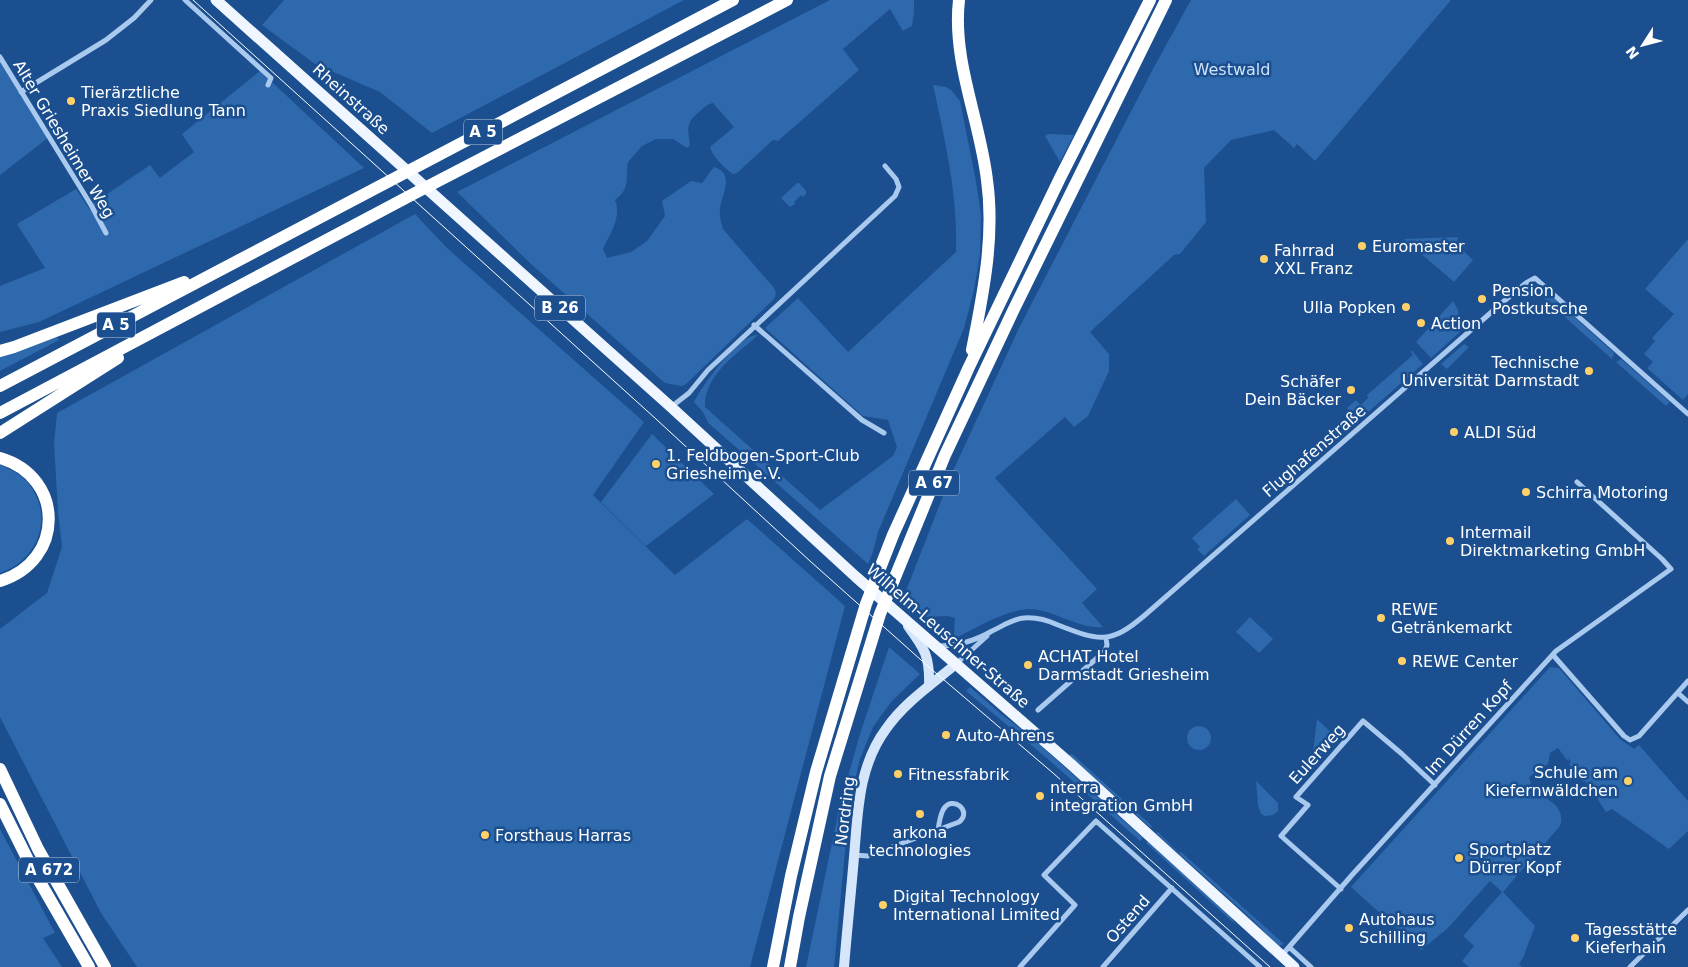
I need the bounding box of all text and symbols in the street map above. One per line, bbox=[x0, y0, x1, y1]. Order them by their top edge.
north arrow bbox=[1618, 20, 1668, 70]
text: N bbox=[1623, 43, 1642, 62]
street label: Alter Griesheimer Weg bbox=[9, 56, 119, 222]
street label: Rheinstraße bbox=[309, 60, 393, 138]
park label: Westwald bbox=[1194, 60, 1270, 79]
place label: Tierärztliche Praxis Siedlung Tann bbox=[80, 83, 246, 120]
marker: Tierärztliche Praxis Siedlung Tann bbox=[65, 95, 77, 107]
road number: A 5 bbox=[464, 120, 502, 144]
place label: Euromaster bbox=[1372, 237, 1465, 256]
marker: Euromaster bbox=[1356, 240, 1368, 252]
place label: Fahrrad XXL Franz bbox=[1274, 241, 1353, 278]
marker: Fahrrad XXL Franz bbox=[1258, 253, 1270, 265]
place label: Pension Postkutsche bbox=[1492, 281, 1588, 318]
marker: Pension Postkutsche bbox=[1476, 293, 1488, 305]
road number: B 26 bbox=[535, 296, 585, 320]
place label: Ulla Popken bbox=[1303, 298, 1396, 317]
marker: Ulla Popken bbox=[1400, 301, 1412, 313]
road number: A 5 bbox=[97, 312, 135, 338]
place label: Action bbox=[1431, 314, 1481, 333]
marker: Action bbox=[1415, 317, 1427, 329]
place label: Technische Universität Darmstadt bbox=[1402, 353, 1579, 390]
marker: Technische Universität Darmstadt bbox=[1583, 365, 1595, 377]
place label: Schäfer Dein Bäcker bbox=[1244, 372, 1341, 409]
marker: Schäfer Dein Bäcker bbox=[1345, 384, 1357, 396]
street label: Flughafenstraße bbox=[1259, 401, 1369, 501]
place label: ALDI Süd bbox=[1464, 423, 1536, 442]
marker: ALDI Süd bbox=[1448, 426, 1460, 438]
place label: 1. Feldbogen-Sport-Club Griesheim e.V. bbox=[666, 446, 860, 483]
marker: 1. Feldbogen-Sport-Club Griesheim e.V. bbox=[650, 458, 662, 470]
road number: A 67 bbox=[909, 470, 959, 496]
place label: Schirra Motoring bbox=[1536, 483, 1668, 502]
marker: Schirra Motoring bbox=[1520, 486, 1532, 498]
place label: Intermail Direktmarketing GmbH bbox=[1460, 523, 1645, 560]
marker: Intermail Direktmarketing GmbH bbox=[1444, 535, 1456, 547]
street label: Wilhelm-Leuschner-Straße bbox=[862, 560, 1034, 712]
place label: REWE Getränkemarkt bbox=[1391, 600, 1512, 637]
marker: REWE Getränkemarkt bbox=[1375, 612, 1387, 624]
place label: ACHAT Hotel Darmstadt Griesheim bbox=[1038, 647, 1210, 684]
place label: REWE Center bbox=[1412, 652, 1519, 671]
marker: REWE Center bbox=[1396, 655, 1408, 667]
marker: ACHAT Hotel Darmstadt Griesheim bbox=[1022, 659, 1034, 671]
street label: Im Dürren Kopf bbox=[1422, 677, 1517, 779]
street label: Eulerweg bbox=[1285, 720, 1349, 788]
place label: Auto-Ahrens bbox=[956, 726, 1055, 745]
marker: Auto-Ahrens bbox=[940, 729, 952, 741]
place label: Schule am Kiefernwäldchen bbox=[1485, 763, 1618, 800]
place label: Fitnessfabrik bbox=[908, 765, 1010, 784]
marker: Fitnessfabrik bbox=[892, 768, 904, 780]
street label: Nordring bbox=[831, 775, 859, 847]
marker: Schule am Kiefernwäldchen bbox=[1622, 775, 1634, 787]
place label: nterra integration GmbH bbox=[1050, 778, 1193, 815]
marker: nterra integration GmbH bbox=[1034, 790, 1046, 802]
marker: arkona technologies bbox=[914, 808, 926, 820]
place label: arkona technologies bbox=[869, 823, 971, 860]
place label: Forsthaus Harras bbox=[495, 826, 631, 845]
marker: Forsthaus Harras bbox=[479, 829, 491, 841]
place label: Sportplatz Dürrer Kopf bbox=[1469, 840, 1561, 877]
marker: Sportplatz Dürrer Kopf bbox=[1453, 852, 1465, 864]
road number: A 672 bbox=[19, 858, 79, 882]
place label: Digital Technology International Limited bbox=[893, 887, 1060, 924]
street label: Ostend bbox=[1102, 891, 1154, 947]
marker: Digital Technology International Limited bbox=[877, 899, 889, 911]
place label: Autohaus Schilling bbox=[1359, 910, 1435, 947]
place label: Tagesstätte Kieferhain bbox=[1584, 920, 1677, 957]
marker: Autohaus Schilling bbox=[1343, 922, 1355, 934]
marker: Tagesstätte Kieferhain bbox=[1569, 932, 1581, 944]

